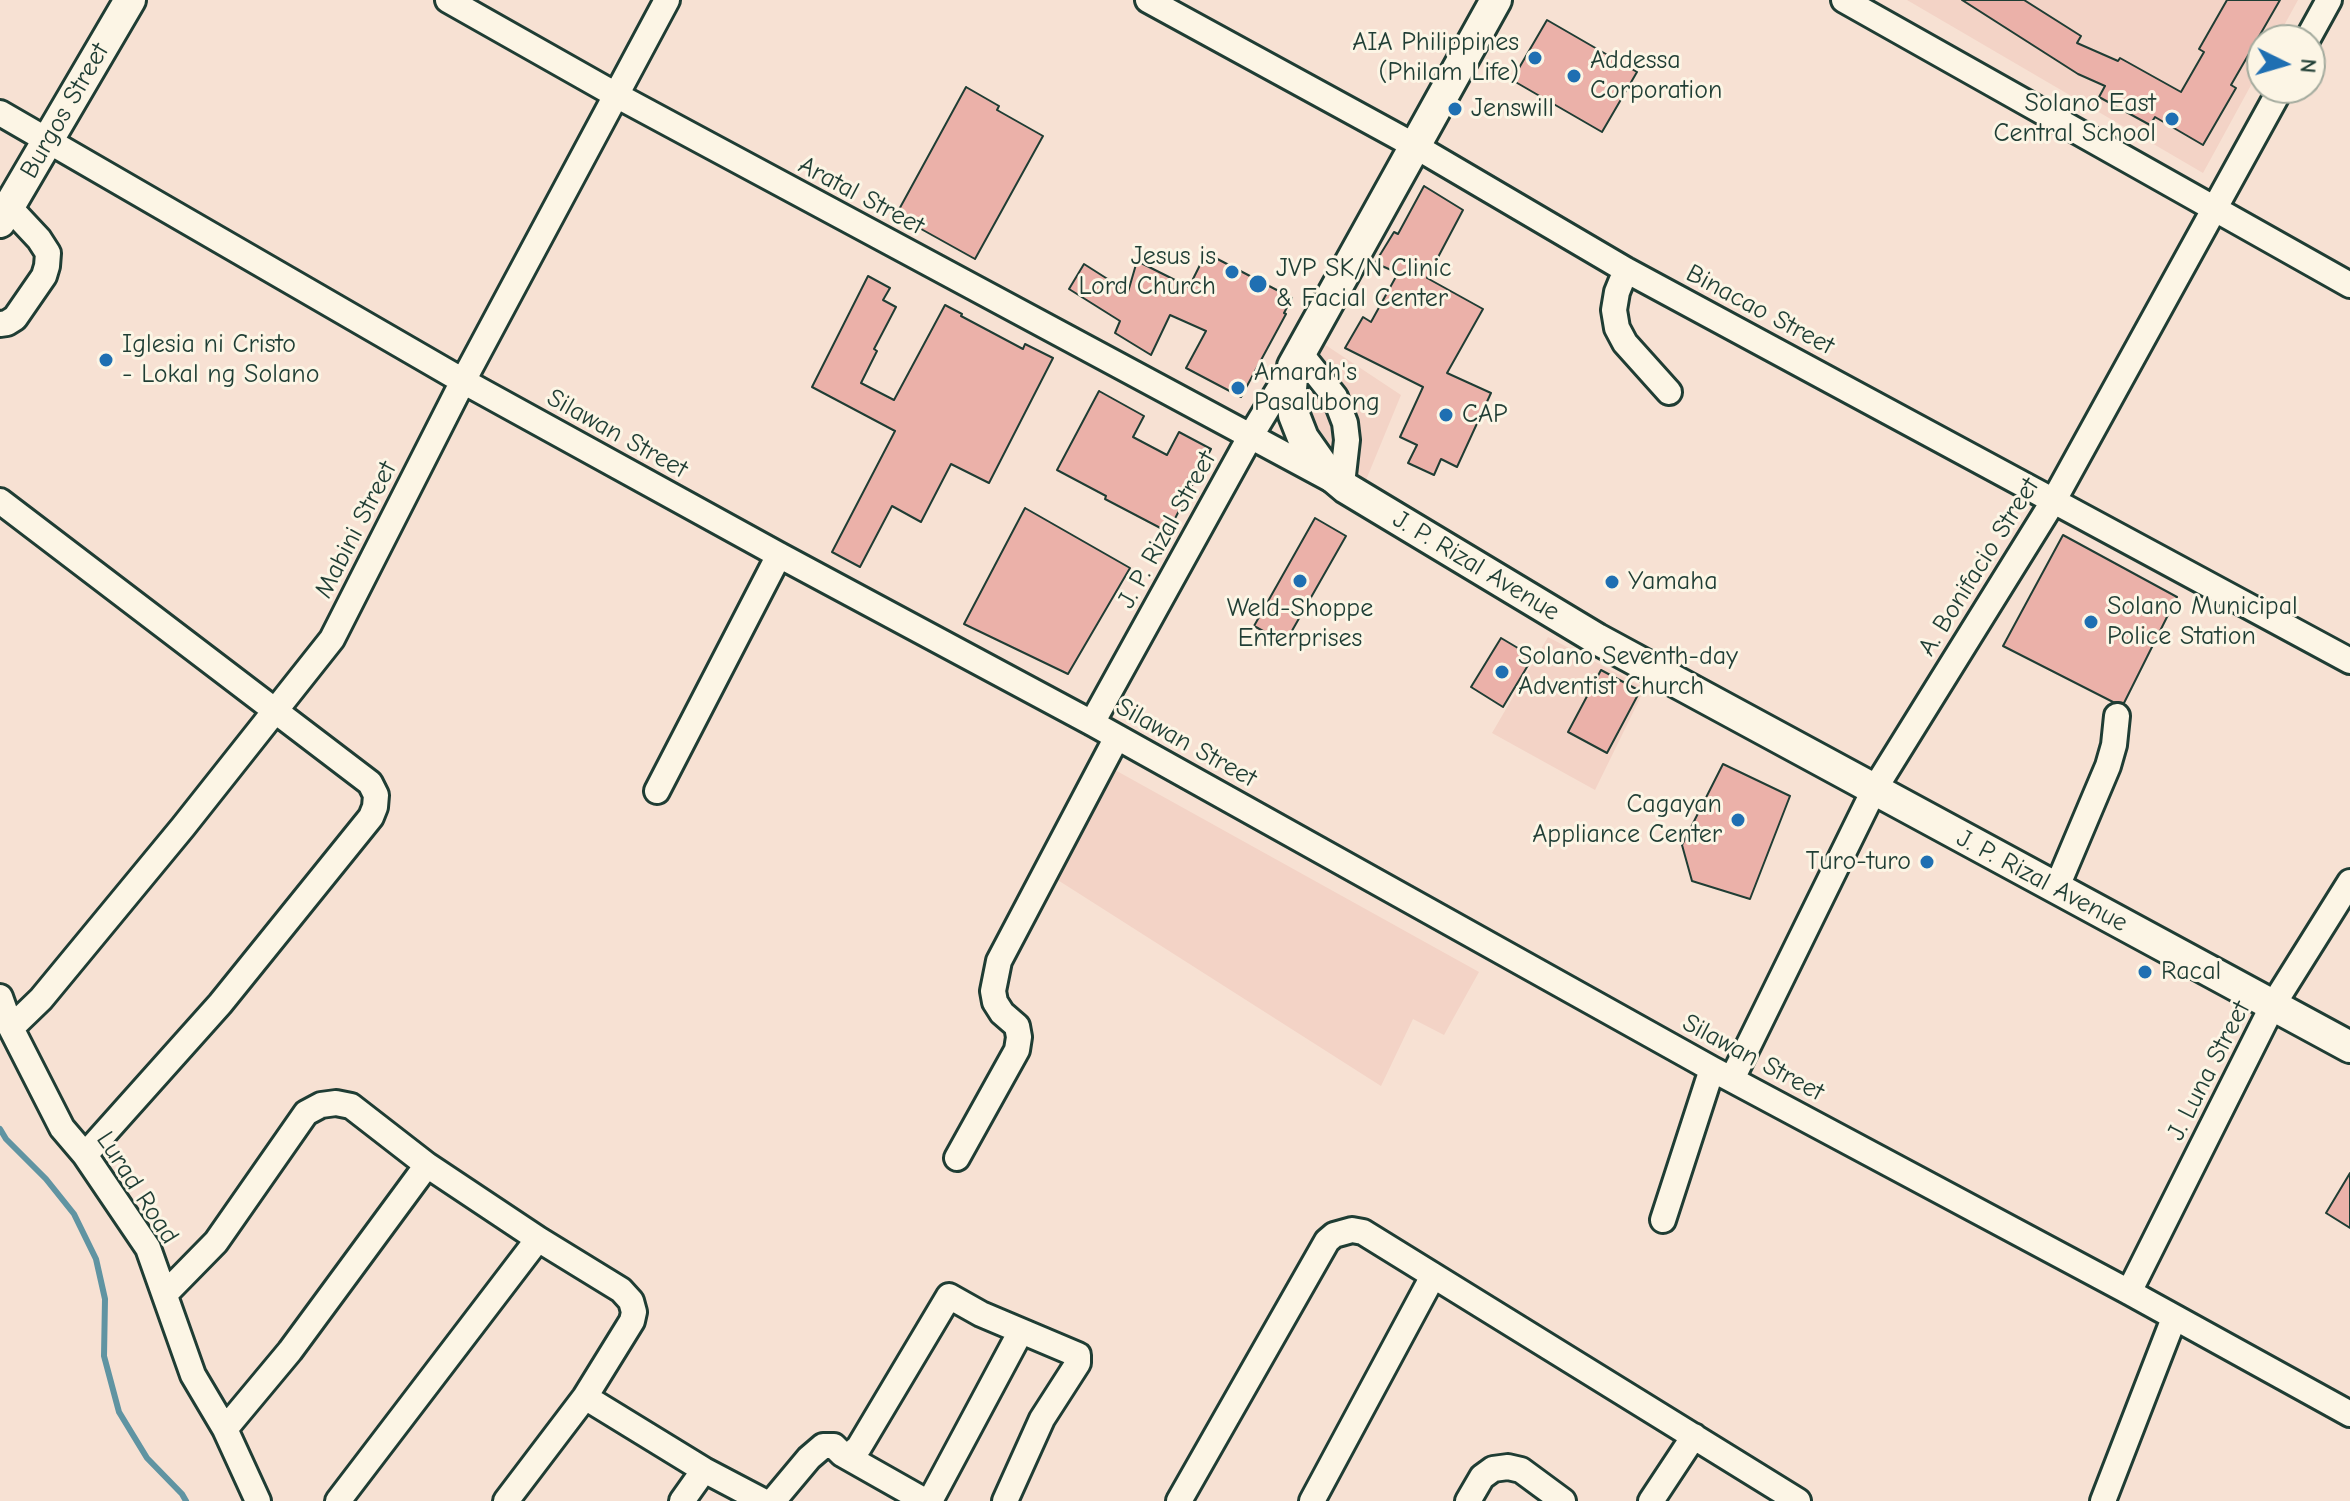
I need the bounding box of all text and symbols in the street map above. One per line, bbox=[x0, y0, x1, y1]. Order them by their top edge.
north arrow bbox=[2246, 24, 2326, 104]
place label: AIA Philippines (Philam Life) bbox=[1352, 27, 1519, 88]
street label: Burgos Street bbox=[14, 38, 116, 184]
place label: Addessa Corporation bbox=[1590, 45, 1722, 106]
marker: AIA Philippines (Philam Life) bbox=[1526, 49, 1544, 67]
text: N bbox=[2294, 58, 2321, 74]
marker: Addessa Corporation bbox=[1565, 67, 1583, 85]
place label: Solano East Central School bbox=[1994, 88, 2156, 150]
place label: Jenswill bbox=[1471, 93, 1554, 125]
marker: Jenswill bbox=[1446, 100, 1464, 118]
marker: Solano East Central School bbox=[2163, 110, 2181, 128]
street label: Aratal Street bbox=[793, 150, 929, 242]
place label: Jesus is Lord Church bbox=[1078, 241, 1216, 302]
place label: JVP SK/N Clinic & Facial Center bbox=[1276, 253, 1451, 314]
street label: Binacao Street bbox=[1681, 258, 1839, 362]
marker: Jesus is Lord Church bbox=[1223, 263, 1241, 281]
marker: JVP SK/N Clinic & Facial Center bbox=[1247, 273, 1269, 295]
place label: Iglesia ni Cristo - Lokal ng Solano bbox=[122, 329, 319, 390]
marker: Iglesia ni Cristo - Lokal ng Solano bbox=[97, 351, 115, 369]
place label: Amarah's Pasalubong bbox=[1254, 357, 1380, 418]
marker: Amarah's Pasalubong bbox=[1229, 379, 1247, 397]
street label: Silawan Street bbox=[541, 383, 693, 485]
place label: CAP bbox=[1462, 399, 1508, 431]
marker: CAP bbox=[1437, 406, 1455, 424]
street label: J. P. Rizal Street bbox=[1111, 446, 1223, 614]
street label: Mabini Street bbox=[308, 457, 404, 603]
street label: A. Bonifacio Street bbox=[1912, 472, 2046, 662]
street label: J. P. Rizal Avenue bbox=[1387, 504, 1565, 628]
place label: Yamaha bbox=[1628, 566, 1718, 598]
marker: Weld-Shoppe Enterprises bbox=[1291, 572, 1309, 590]
marker: Yamaha bbox=[1603, 573, 1621, 591]
place label: Solano Municipal Police Station bbox=[2107, 591, 2298, 652]
place label: Weld-Shoppe Enterprises bbox=[1227, 593, 1373, 654]
marker: Solano Municipal Police Station bbox=[2082, 613, 2100, 631]
place label: Solano Seventh-day Adventist Church bbox=[1518, 641, 1738, 702]
marker: Solano Seventh-day Adventist Church bbox=[1493, 663, 1511, 681]
street label: Silawan Street bbox=[1110, 692, 1262, 794]
place label: Cagayan Appliance Center bbox=[1532, 789, 1722, 850]
marker: Cagayan Appliance Center bbox=[1729, 811, 1747, 829]
street label: J. P. Rizal Avenue bbox=[1951, 823, 2133, 939]
place label: Turo-turo bbox=[1806, 846, 1911, 878]
marker: Turo-turo bbox=[1918, 853, 1936, 871]
place label: Racal bbox=[2161, 956, 2221, 988]
marker: Racal bbox=[2136, 963, 2154, 981]
street label: J. Luna Street bbox=[2161, 996, 2257, 1146]
street label: Silawan Street bbox=[1677, 1008, 1829, 1108]
street label: Lurad Road bbox=[89, 1126, 185, 1250]

